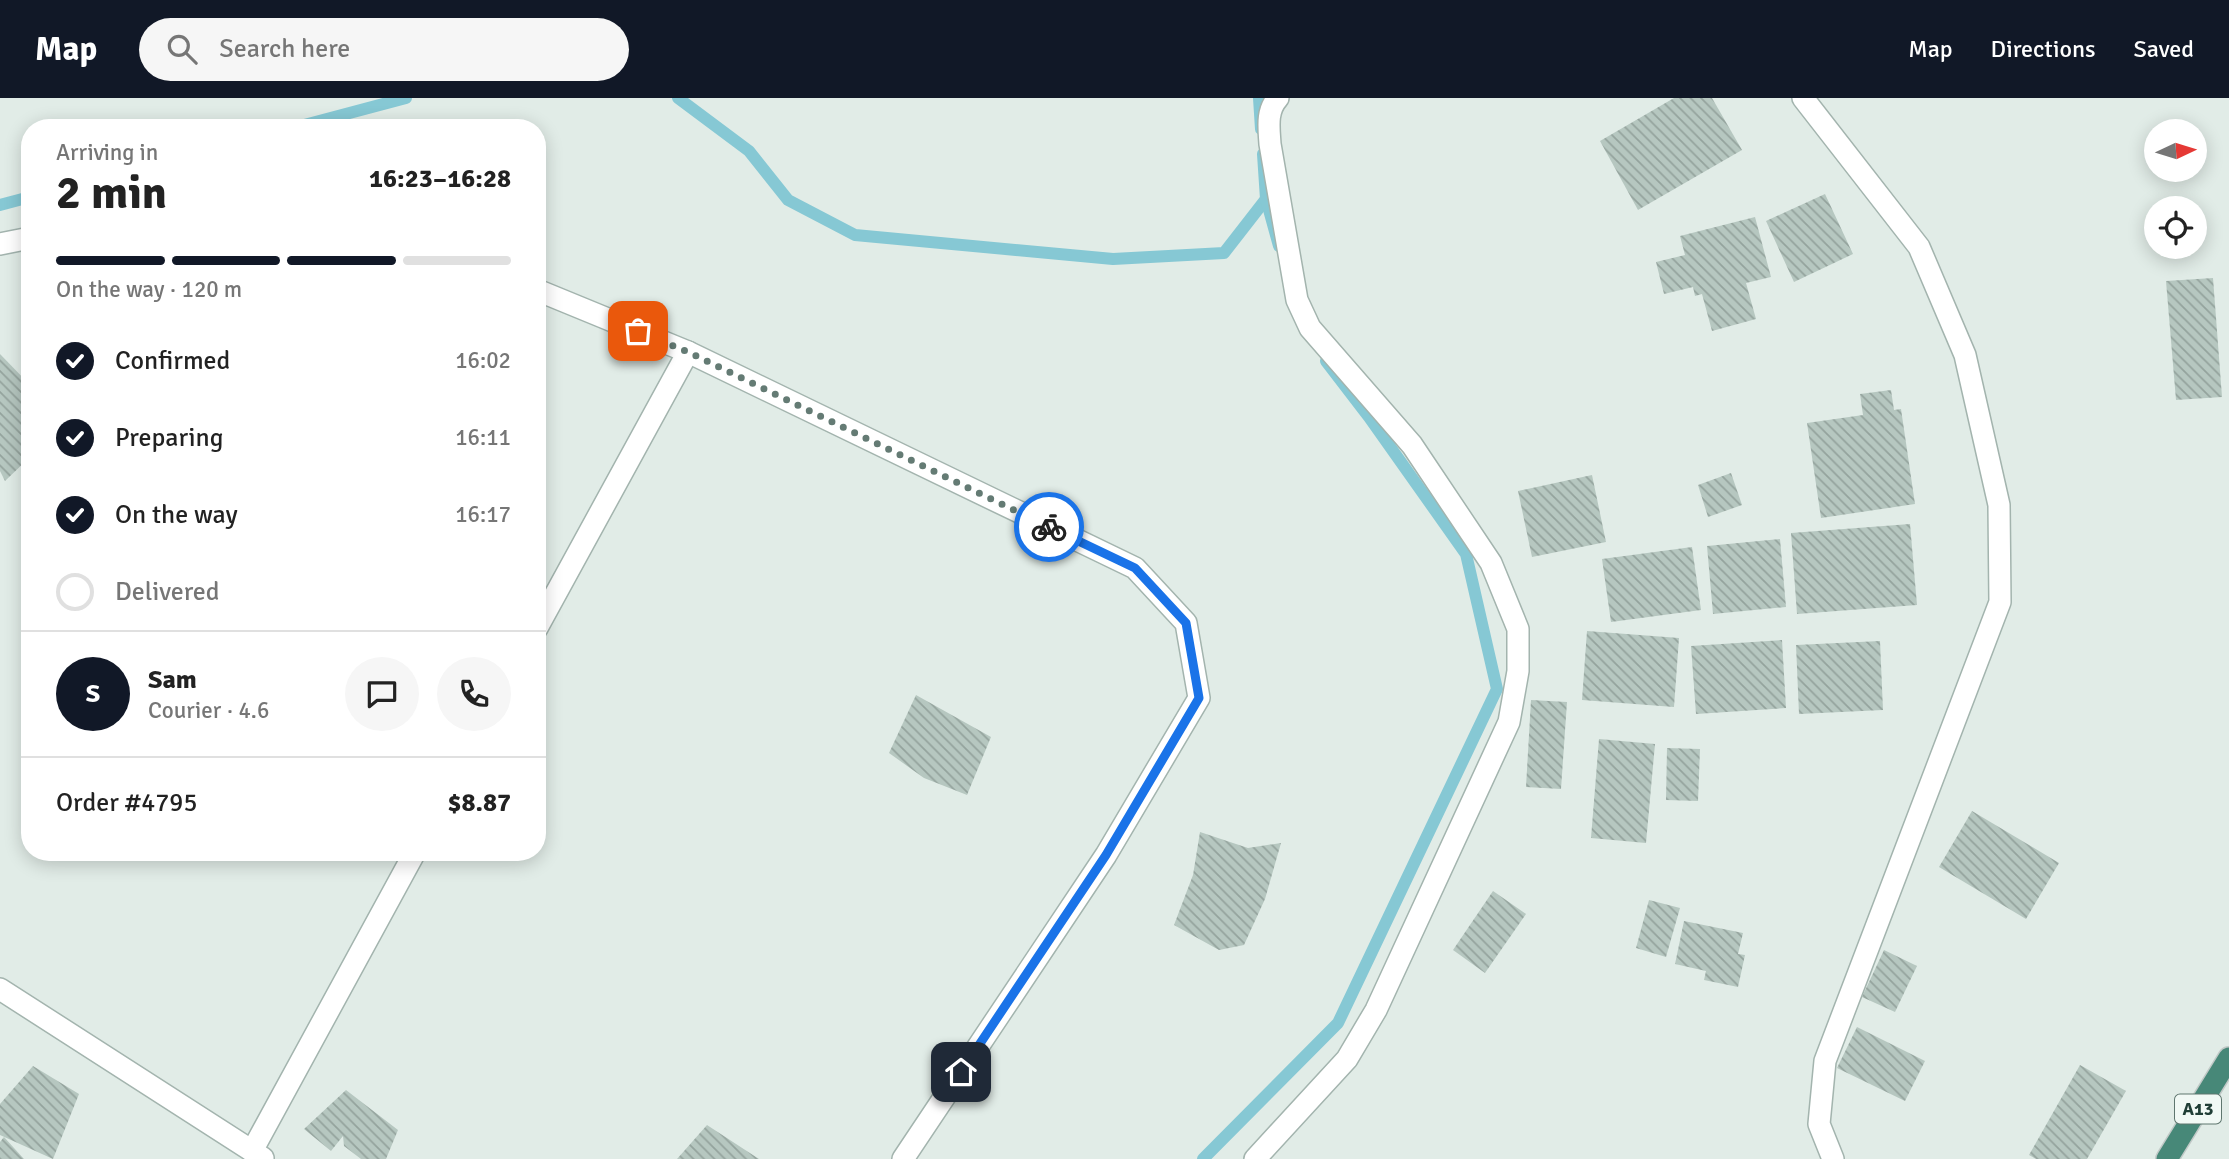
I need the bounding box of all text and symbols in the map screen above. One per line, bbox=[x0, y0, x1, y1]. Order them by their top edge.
search box bbox=[139, 18, 629, 81]
text: Map bbox=[35, 29, 97, 70]
icon: search bbox=[163, 30, 201, 68]
text: Search here bbox=[219, 33, 350, 65]
text: Map bbox=[1908, 34, 1953, 64]
text: Directions bbox=[1991, 34, 2096, 64]
text: Saved bbox=[2134, 34, 2194, 64]
north arrow bbox=[2144, 119, 2207, 182]
map controls bbox=[2144, 119, 2207, 259]
text: Arriving in bbox=[56, 138, 158, 167]
text: 16:23–16:28 bbox=[369, 163, 511, 195]
text: 2 min bbox=[56, 165, 167, 221]
button: locate bbox=[2144, 196, 2207, 259]
text: On the way · 120 m bbox=[56, 275, 242, 304]
pin bbox=[608, 301, 668, 361]
icon: bag bbox=[619, 312, 657, 350]
icon: check bbox=[56, 342, 94, 380]
text: Confirmed bbox=[115, 345, 230, 377]
text: 16:02 bbox=[455, 346, 511, 375]
icon: check bbox=[56, 419, 94, 457]
text: Preparing bbox=[115, 422, 223, 454]
text: 16:11 bbox=[455, 423, 511, 452]
courier bbox=[1014, 492, 1084, 562]
icon: check bbox=[56, 496, 94, 534]
text: On the way bbox=[115, 499, 238, 531]
text: 16:17 bbox=[455, 500, 511, 529]
icon: bike bbox=[1030, 508, 1068, 546]
text: Delivered bbox=[115, 576, 220, 608]
button: chat bbox=[345, 657, 419, 731]
button: phone bbox=[437, 657, 511, 731]
text: Sam bbox=[148, 664, 197, 696]
text: S bbox=[86, 678, 100, 710]
text: Courier · 4.6 bbox=[148, 696, 269, 725]
text: Order #4795 bbox=[56, 787, 197, 819]
text: $8.87 bbox=[447, 787, 511, 819]
pin bbox=[931, 1042, 991, 1102]
icon: home bbox=[942, 1053, 980, 1091]
road number: A13 bbox=[2175, 1094, 2221, 1124]

